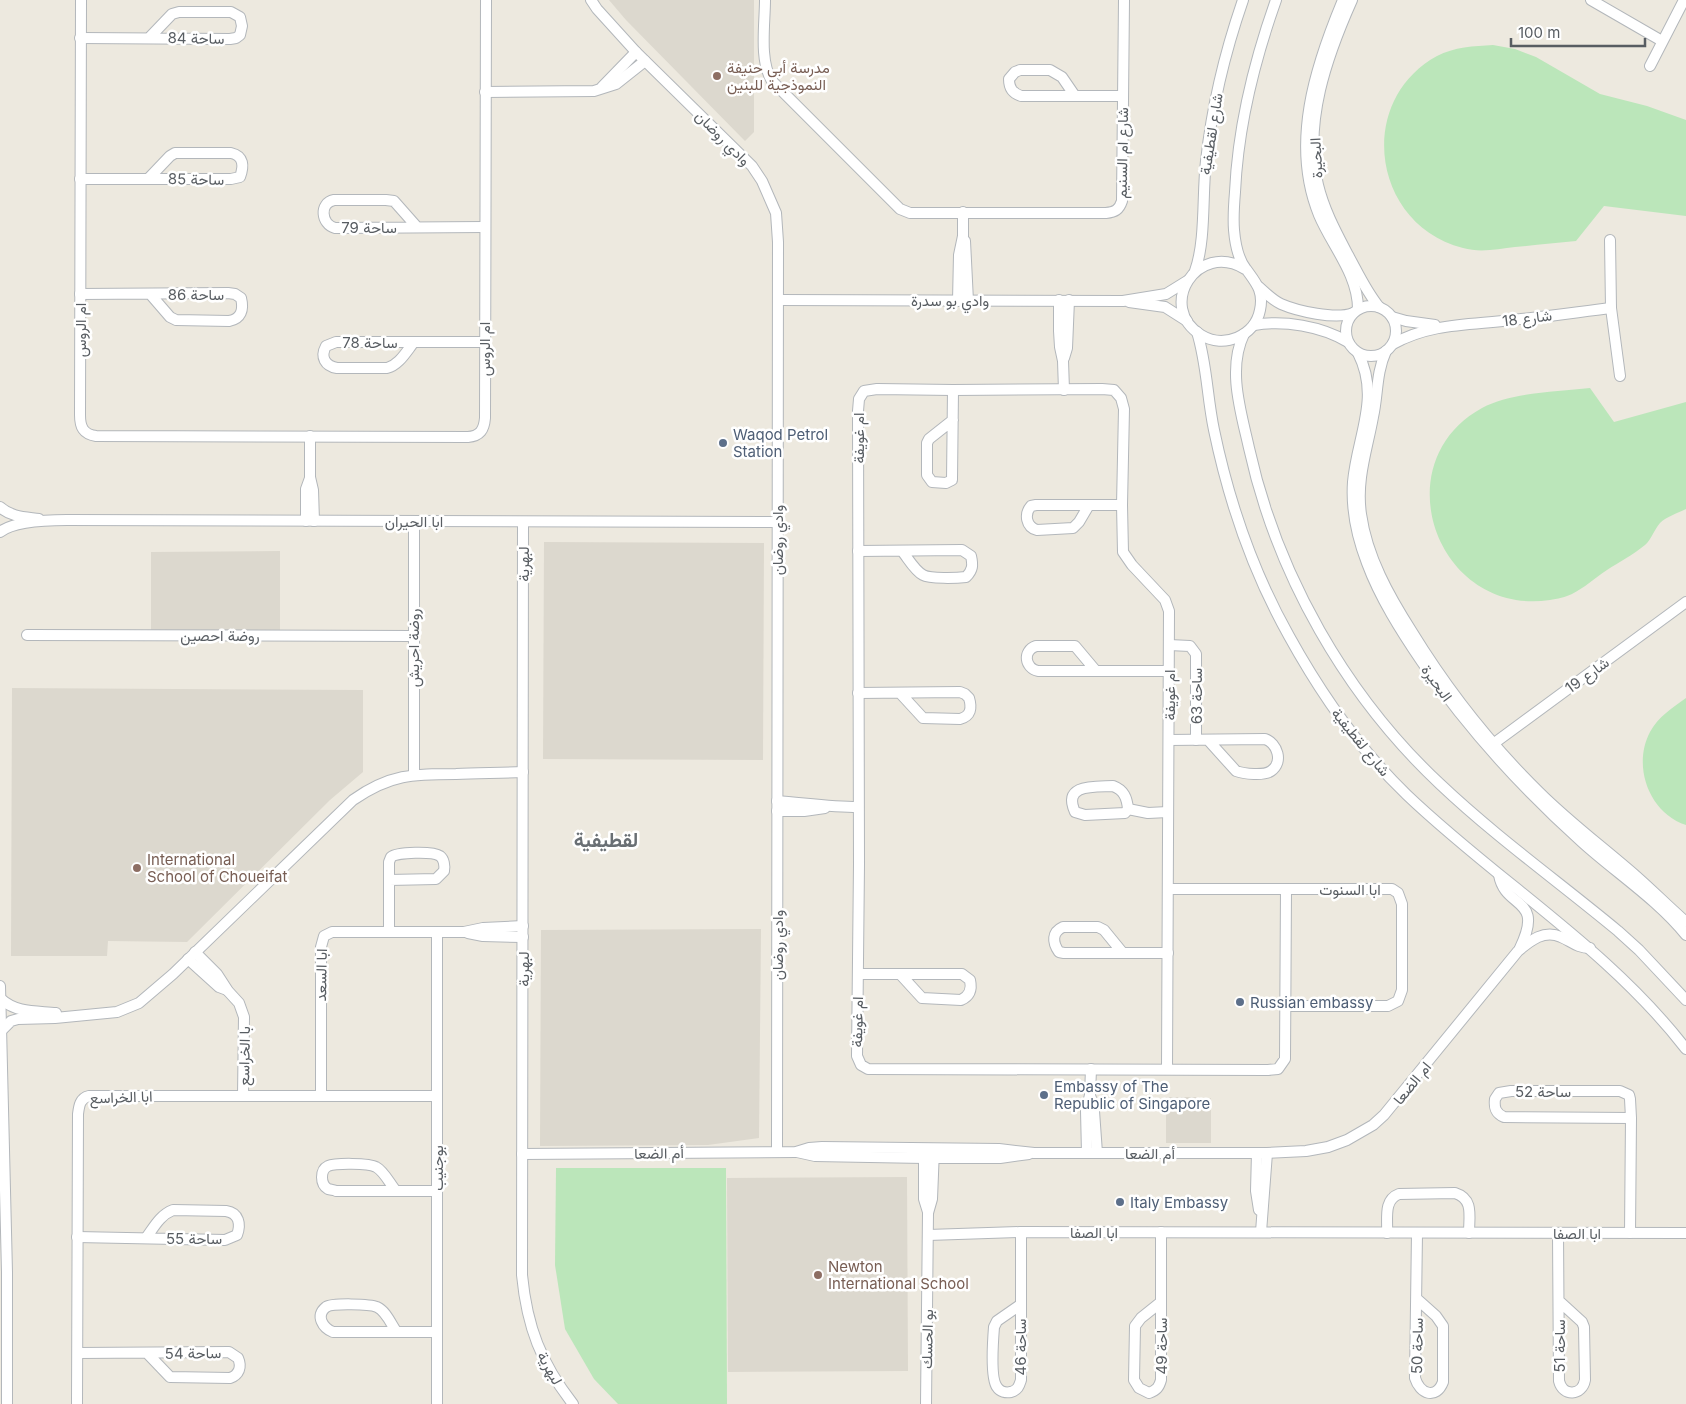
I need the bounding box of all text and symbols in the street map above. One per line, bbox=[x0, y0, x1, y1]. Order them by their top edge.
scale bar bbox=[1511, 15, 1645, 47]
text: 100 m bbox=[1518, 23, 1560, 42]
street label: ساحة 84 bbox=[167, 28, 225, 48]
place label: مدرسة أبي حنيفة النموذجية للبنين bbox=[727, 58, 830, 95]
marker: مدرسة أبي حنيفة النموذجية للبنين bbox=[711, 70, 723, 82]
street label: شارع لقطيفية bbox=[1195, 92, 1229, 177]
street label: وادي روضان bbox=[689, 106, 755, 172]
street label: شارع ام السنيم bbox=[1112, 107, 1134, 199]
street label: البحيرة bbox=[1305, 137, 1327, 179]
street label: ساحة 85 bbox=[168, 169, 224, 189]
street label: ساحة 79 bbox=[341, 218, 397, 237]
street label: ساحة 86 bbox=[168, 285, 224, 304]
street label: وادي بو سدرة bbox=[911, 291, 989, 314]
street label: ام الروس bbox=[71, 303, 91, 357]
street label: شارع 18 bbox=[1501, 306, 1553, 332]
street label: ام الروس bbox=[475, 322, 495, 376]
street label: ساحة 78 bbox=[342, 333, 398, 352]
street label: ام غويفة bbox=[849, 412, 869, 464]
place label: Waqod Petrol Station bbox=[733, 425, 828, 461]
marker: Waqod Petrol Station bbox=[717, 437, 729, 449]
street label: وادي روضان bbox=[768, 505, 791, 575]
street label: ابا الحيران bbox=[385, 512, 443, 531]
street label: لبهرية bbox=[514, 546, 533, 582]
street label: روضة احريش bbox=[404, 609, 424, 687]
street label: روضة احصين bbox=[180, 626, 260, 646]
street label: شارع 19 bbox=[1561, 653, 1614, 699]
street label: البحيرة bbox=[1417, 661, 1457, 705]
street label: ساحة 63 bbox=[1187, 668, 1206, 724]
street label: ام غويفة bbox=[1160, 669, 1180, 721]
street label: شارع لقطيفية bbox=[1326, 704, 1394, 781]
district label: لقطيفية bbox=[574, 828, 638, 852]
place label: International School of Choueifat bbox=[147, 850, 287, 886]
marker: International School of Choueifat bbox=[131, 862, 143, 874]
street label: ابا السنوت bbox=[1319, 880, 1381, 899]
street label: وادي روضان bbox=[768, 910, 791, 980]
street label: ابا السعد bbox=[311, 948, 331, 1002]
street label: لبهرية bbox=[514, 951, 533, 987]
place label: Russian embassy bbox=[1250, 993, 1374, 1012]
street label: ام غويفة bbox=[847, 996, 868, 1048]
marker: Russian embassy bbox=[1234, 996, 1246, 1008]
street label: با الخراسع bbox=[234, 1026, 256, 1086]
street label: ام الضعا bbox=[1389, 1058, 1436, 1109]
place label: Embassy of The Republic of Singapore bbox=[1054, 1077, 1210, 1113]
street label: ساحة 52 bbox=[1515, 1082, 1571, 1101]
street label: ابا الخراسع bbox=[89, 1086, 153, 1110]
marker: Embassy of The Republic of Singapore bbox=[1038, 1089, 1050, 1101]
street label: أم الضعا bbox=[634, 1143, 685, 1164]
street label: أم الضعا bbox=[1125, 1144, 1175, 1164]
street label: بوجنيب bbox=[428, 1145, 447, 1191]
place label: Italy Embassy bbox=[1130, 1193, 1229, 1212]
marker: Italy Embassy bbox=[1114, 1196, 1126, 1208]
street label: ابا الصفا bbox=[1070, 1223, 1118, 1242]
street label: ابا الصفا bbox=[1553, 1224, 1601, 1243]
street label: ساحة 55 bbox=[166, 1229, 222, 1248]
place label: Newton International School bbox=[828, 1257, 969, 1293]
marker: Newton International School bbox=[812, 1269, 824, 1281]
street label: بو الحسك bbox=[917, 1309, 937, 1369]
street label: ساحة 49 bbox=[1152, 1317, 1171, 1374]
street label: ساحة 50 bbox=[1407, 1317, 1427, 1374]
street label: ساحة 46 bbox=[1011, 1318, 1030, 1375]
street label: ساحة 51 bbox=[1550, 1319, 1569, 1373]
street label: ساحة 54 bbox=[165, 1343, 222, 1363]
street label: لبهرية bbox=[533, 1348, 567, 1388]

